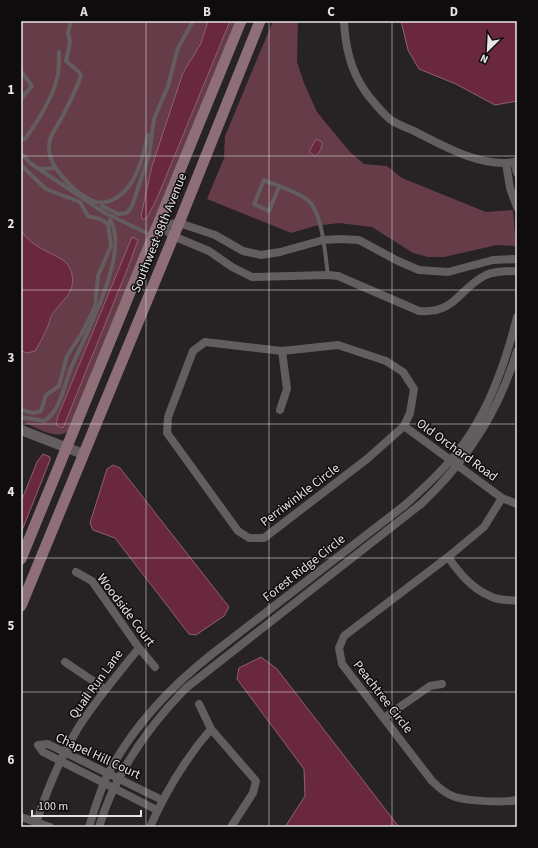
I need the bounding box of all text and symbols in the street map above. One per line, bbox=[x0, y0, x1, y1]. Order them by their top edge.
text: A bbox=[79, 3, 88, 21]
text: B bbox=[203, 3, 211, 21]
text: C bbox=[327, 3, 335, 21]
text: D bbox=[450, 3, 458, 21]
north arrow bbox=[468, 30, 508, 70]
text: N bbox=[478, 50, 491, 67]
text: 1 bbox=[8, 81, 15, 99]
street label: Southwest 88th Avenue bbox=[127, 171, 191, 295]
text: 2 bbox=[8, 215, 15, 233]
text: 3 bbox=[8, 349, 15, 367]
street label: Old Orchard Road bbox=[413, 414, 501, 486]
street label: Perriwinkle Circle bbox=[257, 459, 343, 531]
text: 4 bbox=[8, 483, 15, 501]
street label: Forest Ridge Circle bbox=[259, 530, 349, 606]
street label: Woodside Court bbox=[93, 570, 160, 651]
text: 5 bbox=[8, 617, 15, 635]
street label: Quail Run Lane bbox=[65, 646, 127, 722]
street label: Peachtree Circle bbox=[349, 657, 417, 737]
street label: Chapel Hill Court bbox=[53, 728, 144, 784]
text: 6 bbox=[8, 751, 15, 769]
scale bar bbox=[32, 792, 141, 818]
text: 100 m bbox=[38, 798, 68, 815]

